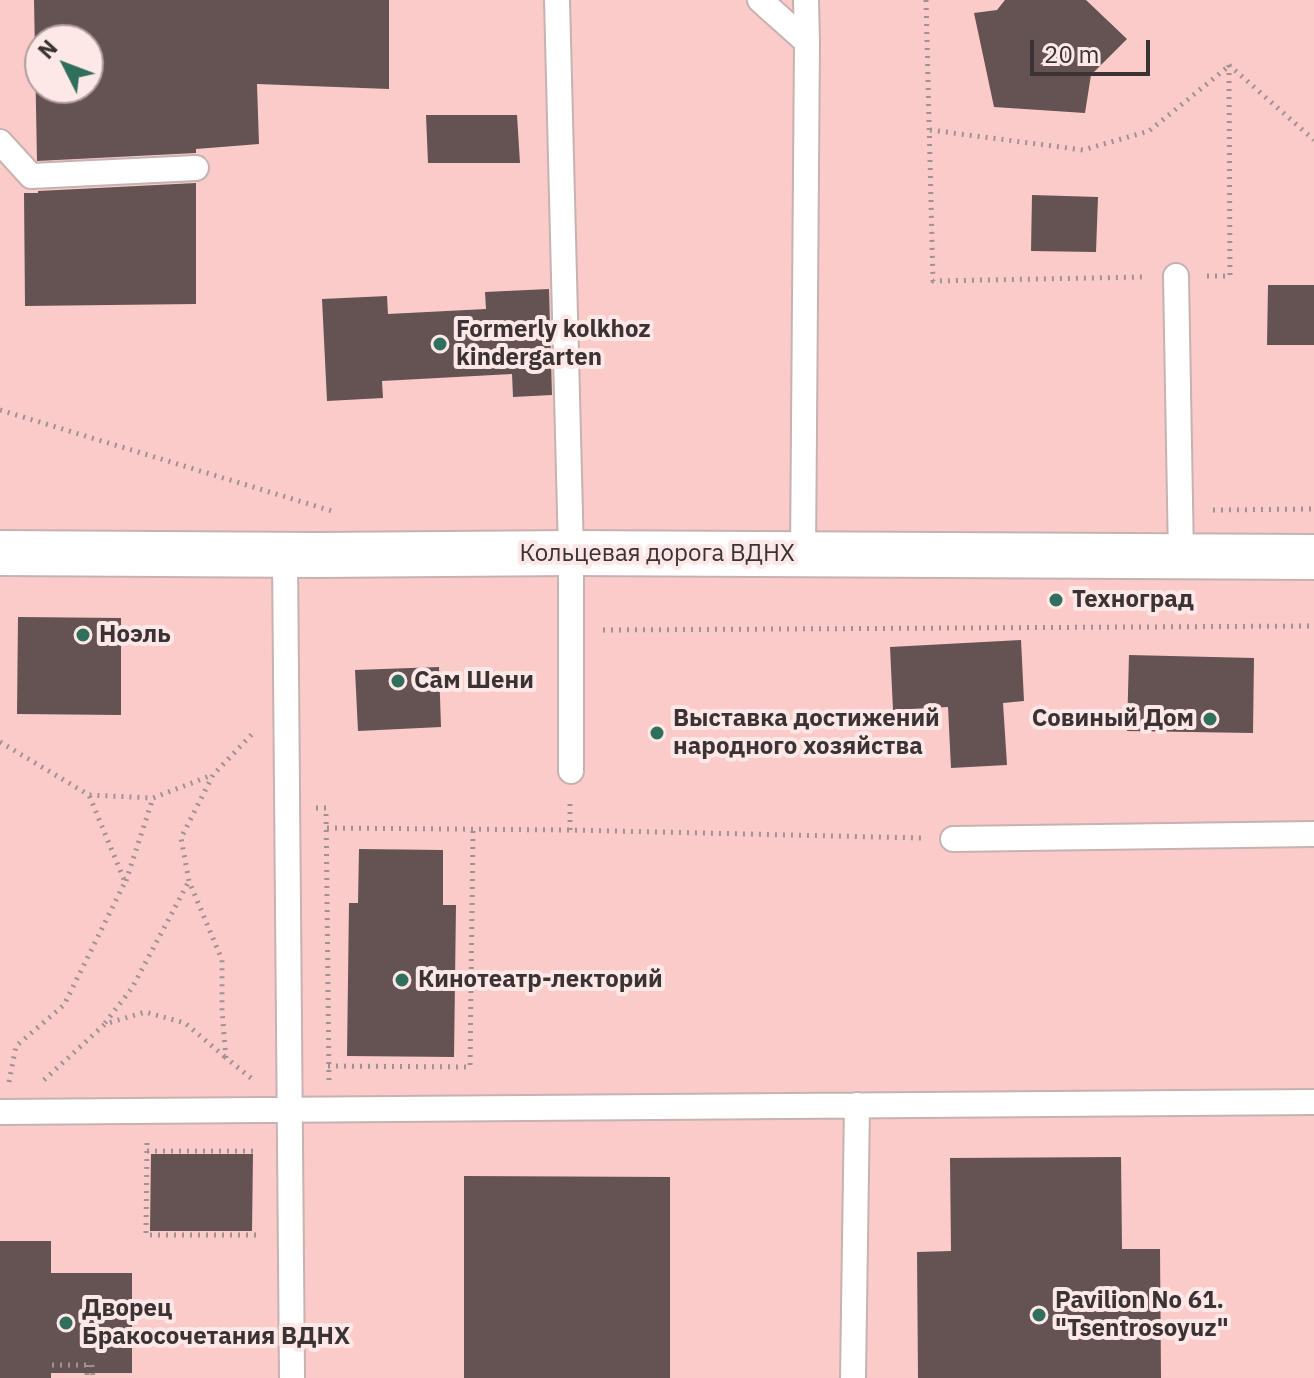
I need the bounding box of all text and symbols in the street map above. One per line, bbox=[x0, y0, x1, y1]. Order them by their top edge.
north arrow bbox=[24, 24, 104, 104]
scale bar bbox=[1034, 24, 1154, 74]
text: N bbox=[31, 33, 63, 65]
text: 20 m bbox=[1044, 38, 1099, 70]
place label: Formerly kolkhoz kindergarten bbox=[456, 316, 651, 372]
marker: Formerly kolkhoz kindergarten bbox=[431, 335, 449, 353]
street label: Кольцевая дорога ВДНХ bbox=[519, 540, 795, 568]
place label: Техноград bbox=[1072, 586, 1194, 614]
marker: Техноград bbox=[1047, 591, 1065, 609]
place label: Ноэль bbox=[99, 621, 171, 649]
marker: Ноэль bbox=[74, 626, 92, 644]
place label: Сам Шени bbox=[414, 667, 534, 695]
marker: Сам Шени bbox=[389, 672, 407, 690]
place label: Выставка достижений народного хозяйства bbox=[673, 705, 940, 761]
place label: Совиный Дом bbox=[1032, 705, 1194, 733]
marker: Совиный Дом bbox=[1201, 710, 1219, 728]
marker: Выставка достижений народного хозяйства bbox=[648, 724, 666, 742]
place label: Кинотеатр-лекторий bbox=[418, 966, 663, 994]
marker: Кинотеатр-лекторий bbox=[393, 971, 411, 989]
place label: Pavilion No 61. "Tsentrosoyuz" bbox=[1055, 1287, 1229, 1343]
place label: Дворец Бракосочетания ВДНХ bbox=[82, 1295, 350, 1351]
marker: Pavilion No 61. "Tsentrosoyuz" bbox=[1030, 1306, 1048, 1324]
marker: Дворец Бракосочетания ВДНХ bbox=[57, 1314, 75, 1332]

